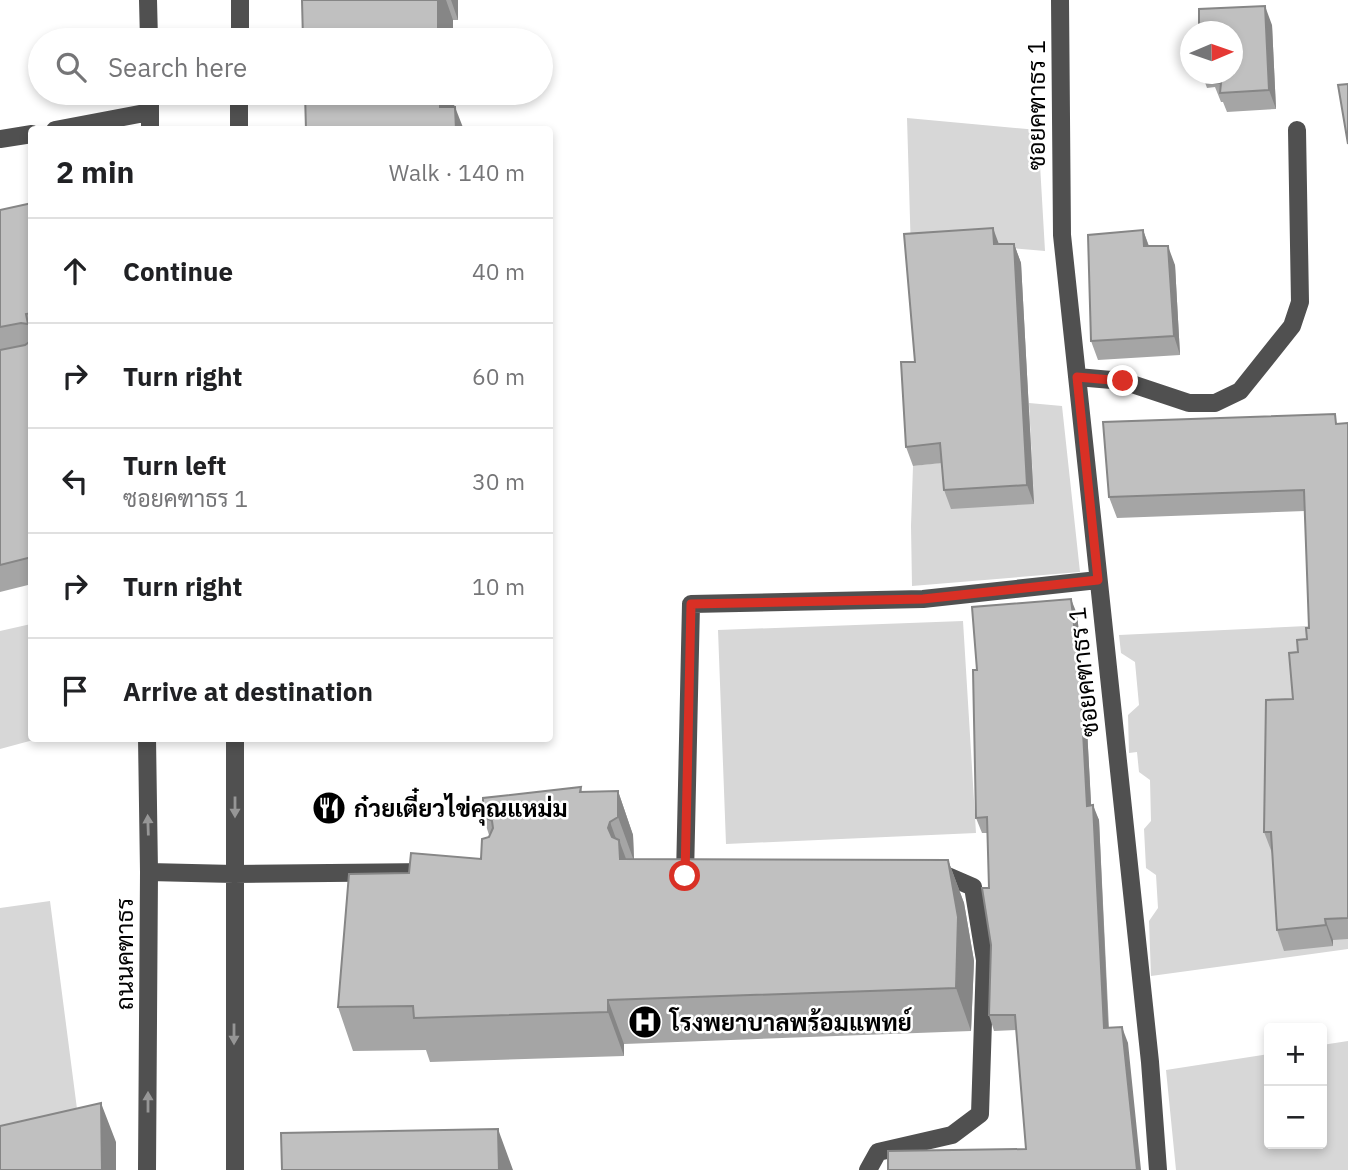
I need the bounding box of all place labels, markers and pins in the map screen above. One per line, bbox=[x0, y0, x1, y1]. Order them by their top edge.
place label: ก๋วยเตี๋ยวไข่คุณแหม่ม bbox=[354, 787, 568, 826]
restaurant icon: ก๋วยเตี๋ยวไข่คุณแหม่ม bbox=[310, 789, 348, 827]
hospital icon: โรงพยาบาลพร้อมแพทย์ bbox=[626, 1003, 664, 1041]
place label: โรงพยาบาลพร้อมแพทย์ bbox=[668, 1006, 913, 1038]

